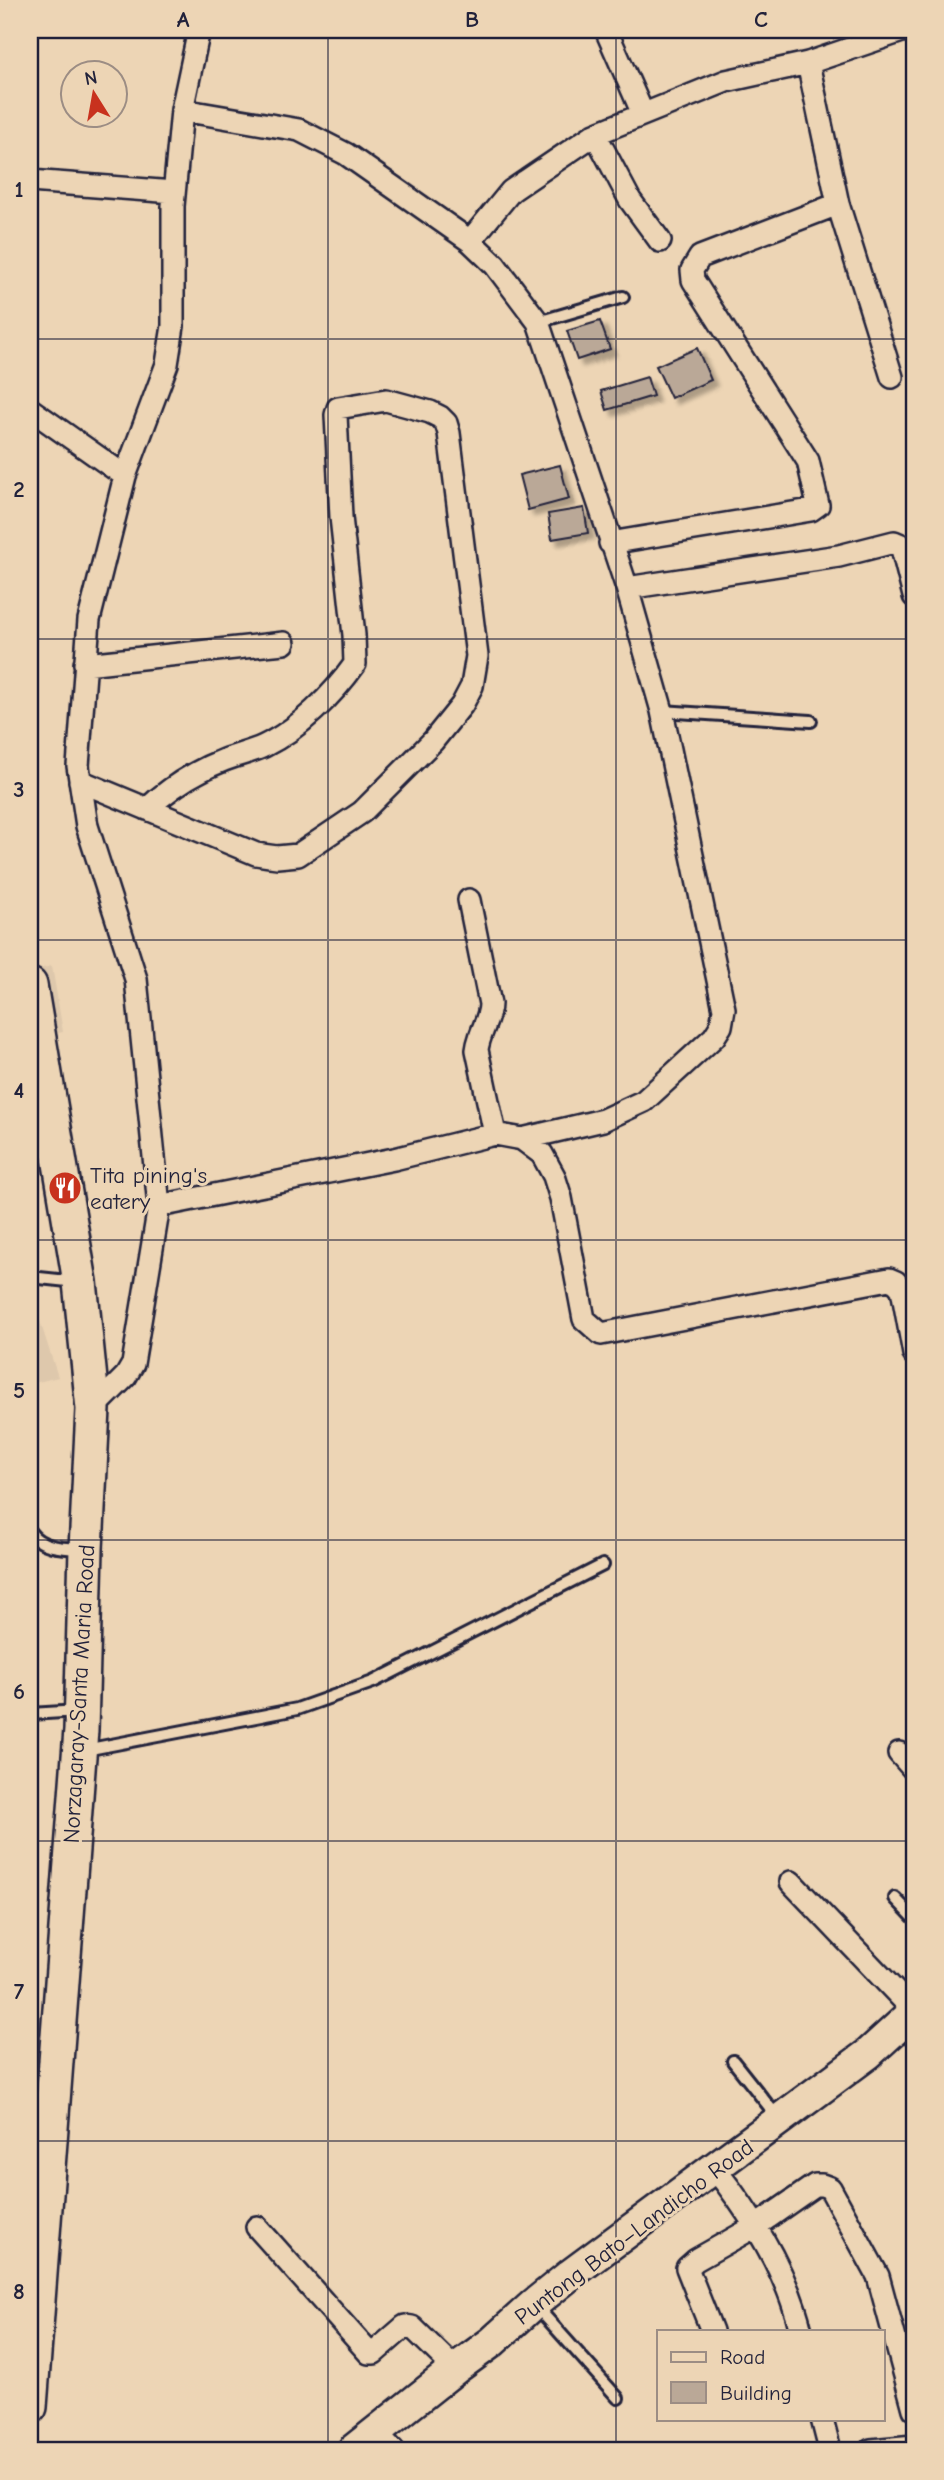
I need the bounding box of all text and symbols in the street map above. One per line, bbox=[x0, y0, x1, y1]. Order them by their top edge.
text: A bbox=[177, 6, 190, 33]
text: B bbox=[465, 6, 479, 33]
text: C bbox=[754, 6, 768, 33]
north arrow bbox=[60, 60, 130, 130]
text: N bbox=[83, 66, 99, 90]
text: 1 bbox=[14, 176, 24, 203]
text: 2 bbox=[13, 476, 25, 503]
text: 3 bbox=[13, 776, 25, 803]
text: 4 bbox=[14, 1077, 25, 1104]
place label: Tita pining's eatery bbox=[90, 1162, 207, 1215]
restaurant icon: Tita pining's eatery bbox=[46, 1169, 84, 1207]
text: 5 bbox=[13, 1377, 25, 1404]
street label: Norzagaray-Santa Maria Road bbox=[58, 1544, 100, 1844]
text: 6 bbox=[13, 1678, 25, 1705]
text: 7 bbox=[14, 1978, 25, 2005]
street label: Puntong Bato–Landicho Road bbox=[509, 2133, 759, 2331]
text: 8 bbox=[13, 2278, 25, 2305]
legend bbox=[657, 2330, 884, 2420]
text: Road bbox=[720, 2345, 765, 2369]
text: Building bbox=[720, 2381, 792, 2405]

